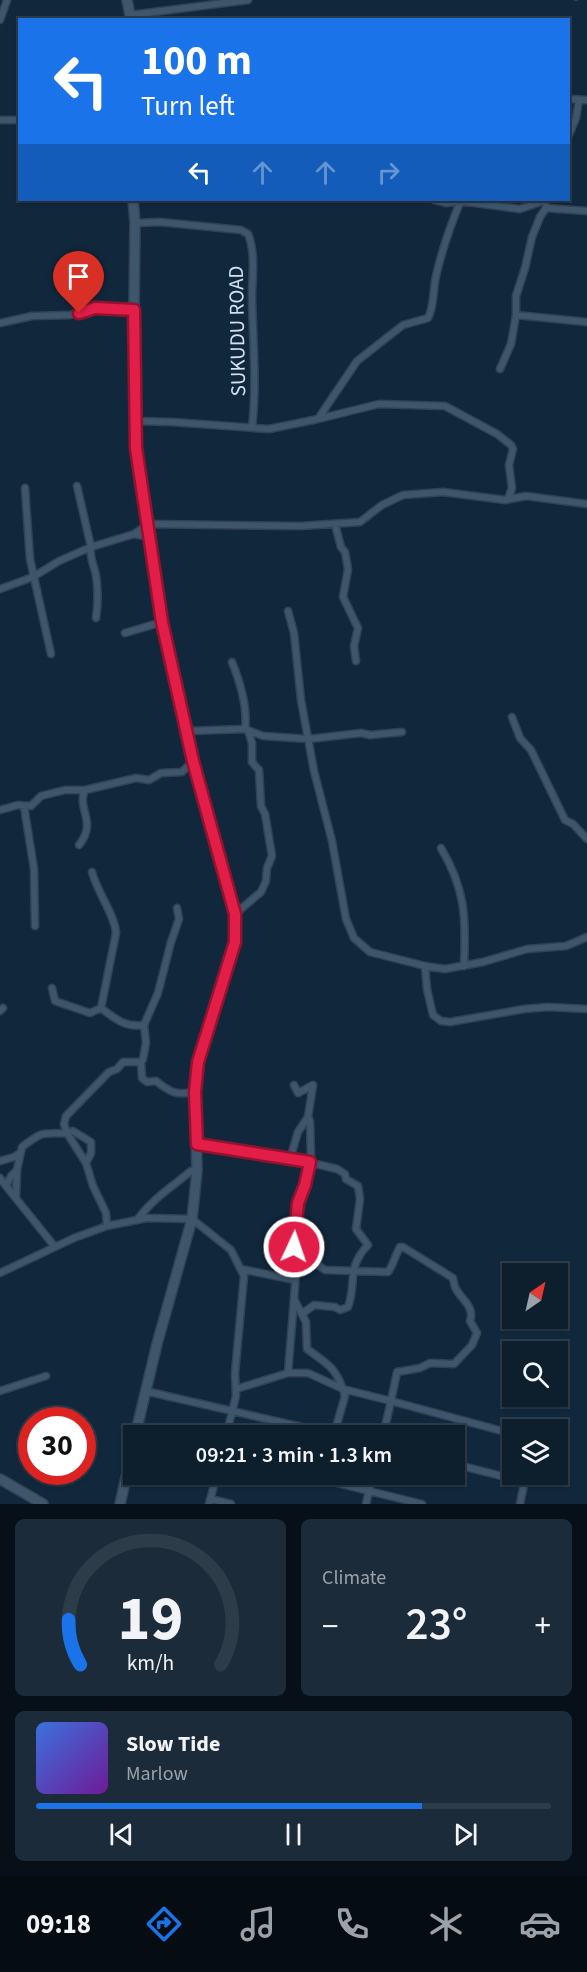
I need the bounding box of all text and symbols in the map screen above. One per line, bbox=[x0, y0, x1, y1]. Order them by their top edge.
text: 100 m bbox=[141, 31, 252, 91]
icon: left bbox=[42, 42, 120, 120]
text: Turn left bbox=[141, 87, 235, 126]
icon: left bbox=[183, 156, 216, 189]
icon: ahead bbox=[246, 156, 279, 189]
icon: ahead bbox=[309, 156, 342, 189]
icon: right bbox=[372, 156, 405, 189]
pin bbox=[53, 251, 104, 313]
icon: arrive bbox=[62, 260, 95, 293]
street label: SUKUDU ROAD bbox=[221, 265, 253, 397]
position arrow bbox=[262, 1215, 326, 1279]
north arrow bbox=[502, 1263, 568, 1329]
map controls bbox=[502, 1263, 568, 1485]
button: search bbox=[502, 1341, 568, 1407]
speed limit sign: 30 bbox=[18, 1407, 96, 1485]
button: layers bbox=[502, 1419, 568, 1485]
text: 09:21 · 3 min · 1.3 km bbox=[196, 1439, 392, 1471]
text: Climate bbox=[322, 1564, 386, 1592]
text: 19 bbox=[118, 1575, 183, 1664]
text: 23° bbox=[406, 1593, 467, 1657]
text: − bbox=[322, 1603, 338, 1650]
text: + bbox=[535, 1603, 551, 1650]
text: km/h bbox=[127, 1648, 174, 1679]
text: Slow Tide bbox=[126, 1728, 220, 1760]
text: Marlow bbox=[126, 1760, 188, 1788]
icon: previous bbox=[105, 1818, 138, 1851]
icon: pause bbox=[277, 1818, 310, 1851]
icon: next bbox=[449, 1818, 482, 1851]
icon: directions bbox=[143, 1903, 185, 1945]
icon: music bbox=[237, 1903, 279, 1945]
icon: phone bbox=[331, 1903, 373, 1945]
icon: climate bbox=[425, 1903, 467, 1945]
icon: car bbox=[519, 1903, 561, 1945]
text: 09:18 bbox=[26, 1905, 91, 1944]

